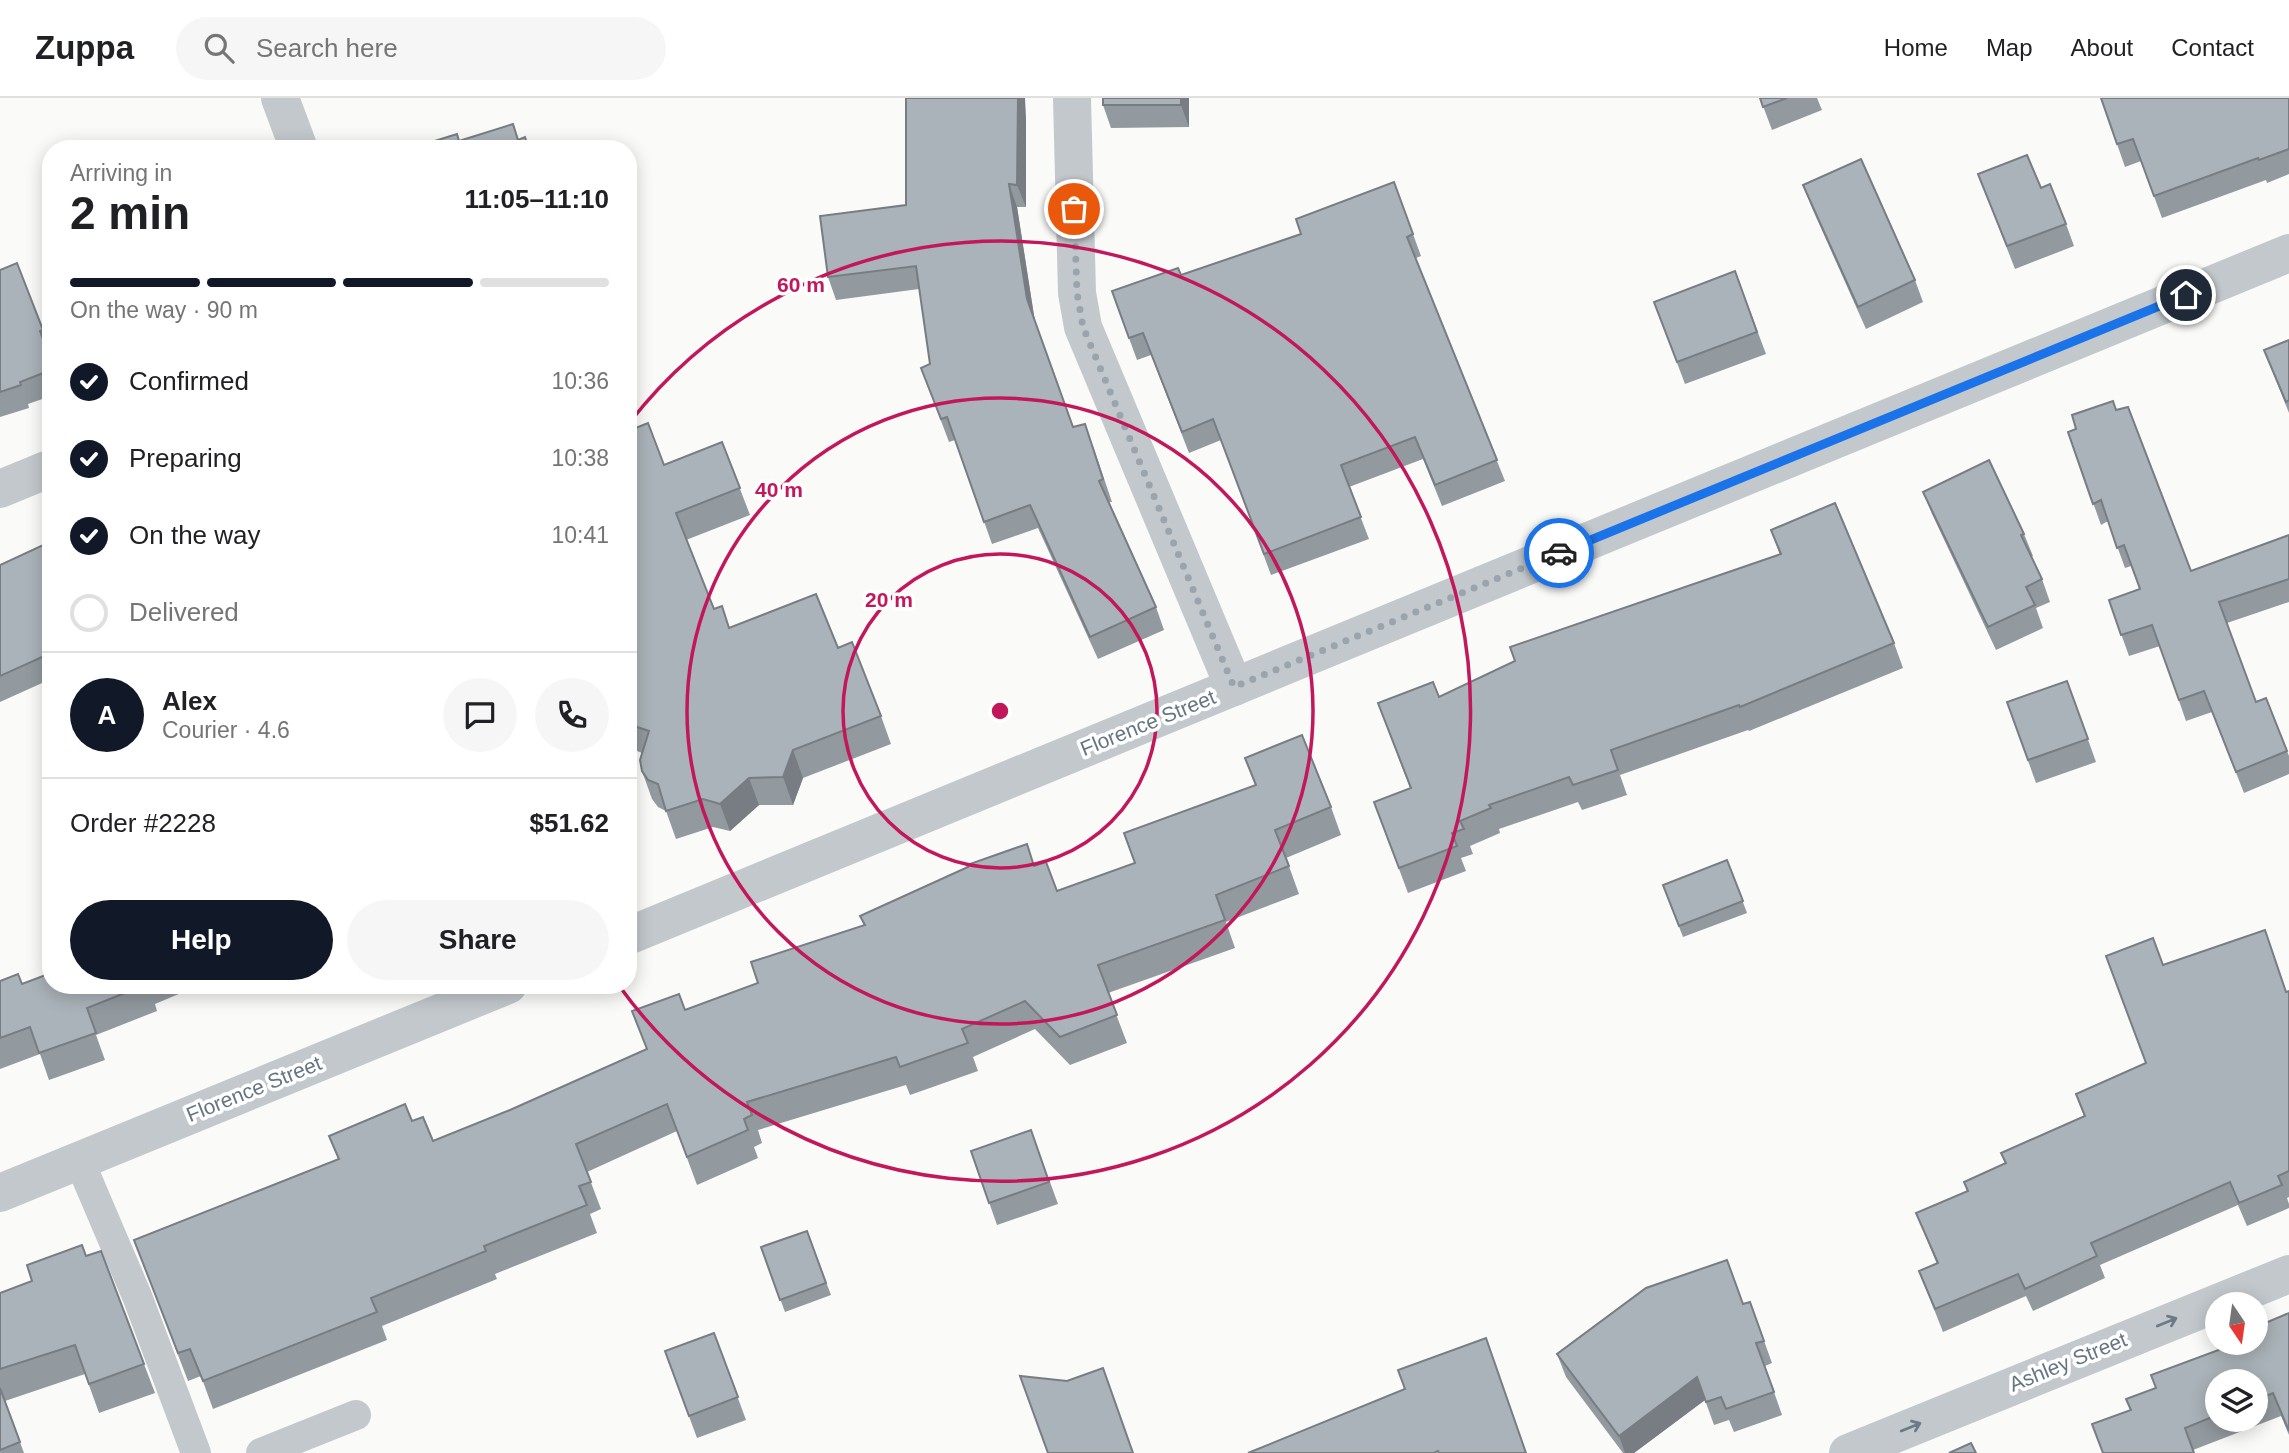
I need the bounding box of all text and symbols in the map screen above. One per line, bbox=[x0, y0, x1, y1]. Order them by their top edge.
search box bbox=[176, 17, 666, 80]
text: Zuppa bbox=[35, 29, 134, 66]
icon: search bbox=[200, 29, 238, 67]
text: Search here bbox=[256, 33, 398, 63]
text: Home bbox=[1884, 34, 1948, 61]
text: Map bbox=[1986, 34, 2033, 61]
text: About bbox=[2071, 34, 2133, 61]
text: Contact bbox=[2171, 34, 2254, 61]
text: Arriving in bbox=[70, 160, 172, 186]
pin bbox=[1044, 179, 1104, 239]
text: 11:05–11:10 bbox=[464, 184, 609, 214]
text: 2 min bbox=[70, 187, 190, 239]
icon: bag bbox=[1055, 190, 1093, 228]
pin bbox=[2156, 265, 2216, 325]
text: 60 m bbox=[777, 273, 825, 296]
icon: home bbox=[2167, 276, 2205, 314]
text: On the way · 90 m bbox=[70, 297, 258, 323]
icon: check bbox=[70, 363, 108, 401]
text: Confirmed bbox=[129, 366, 249, 396]
text: 10:36 bbox=[551, 368, 609, 394]
icon: check bbox=[70, 440, 108, 478]
text: Preparing bbox=[129, 443, 242, 473]
text: 10:38 bbox=[551, 445, 609, 471]
text: 40 m bbox=[755, 478, 803, 501]
icon: check bbox=[70, 517, 108, 555]
courier bbox=[1524, 518, 1594, 588]
text: On the way bbox=[129, 520, 261, 550]
text: 10:41 bbox=[551, 522, 609, 548]
icon: car bbox=[1540, 534, 1578, 572]
text: 20 m bbox=[865, 588, 913, 611]
text: Delivered bbox=[129, 597, 239, 627]
button: chat bbox=[443, 678, 517, 752]
button: phone bbox=[535, 678, 609, 752]
street label: Florence Street bbox=[1077, 685, 1219, 760]
text: Alex bbox=[162, 686, 217, 716]
centre of rings bbox=[988, 699, 1012, 723]
text: A bbox=[98, 700, 116, 730]
text: Courier · 4.6 bbox=[162, 717, 290, 743]
text: Order #2228 bbox=[70, 808, 216, 838]
text: $51.62 bbox=[529, 808, 609, 838]
button: Help bbox=[70, 900, 333, 980]
button: Share bbox=[347, 900, 609, 980]
street label: Florence Street bbox=[183, 1051, 325, 1126]
north arrow bbox=[2205, 1292, 2268, 1354]
map controls bbox=[2205, 1292, 2268, 1432]
one-way arrow bbox=[2156, 1315, 2177, 1328]
street label: Ashley Street bbox=[2006, 1327, 2130, 1396]
button: layers bbox=[2205, 1369, 2268, 1432]
one-way arrow bbox=[1900, 1420, 1921, 1433]

